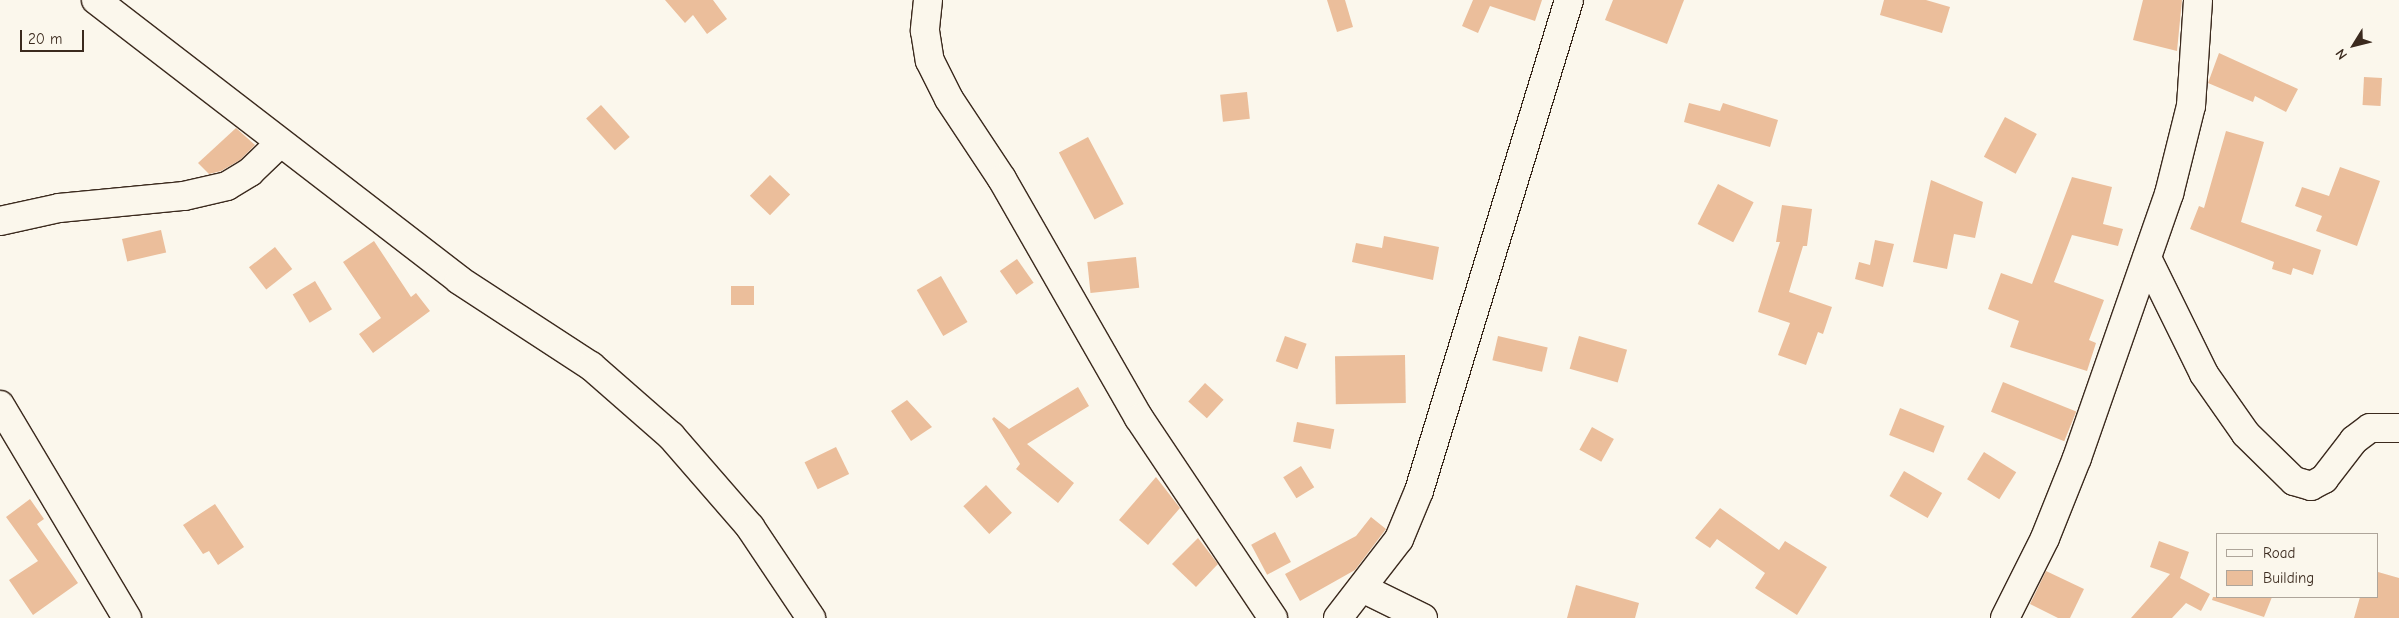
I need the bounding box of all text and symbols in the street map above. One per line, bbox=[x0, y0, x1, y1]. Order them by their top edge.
scale bar bbox=[22, 20, 86, 52]
north arrow bbox=[2329, 20, 2379, 70]
text: 20 m bbox=[28, 30, 62, 48]
text: N bbox=[2332, 45, 2351, 63]
legend bbox=[2216, 533, 2379, 598]
text: Road bbox=[2263, 544, 2295, 562]
text: Building bbox=[2263, 569, 2314, 587]

